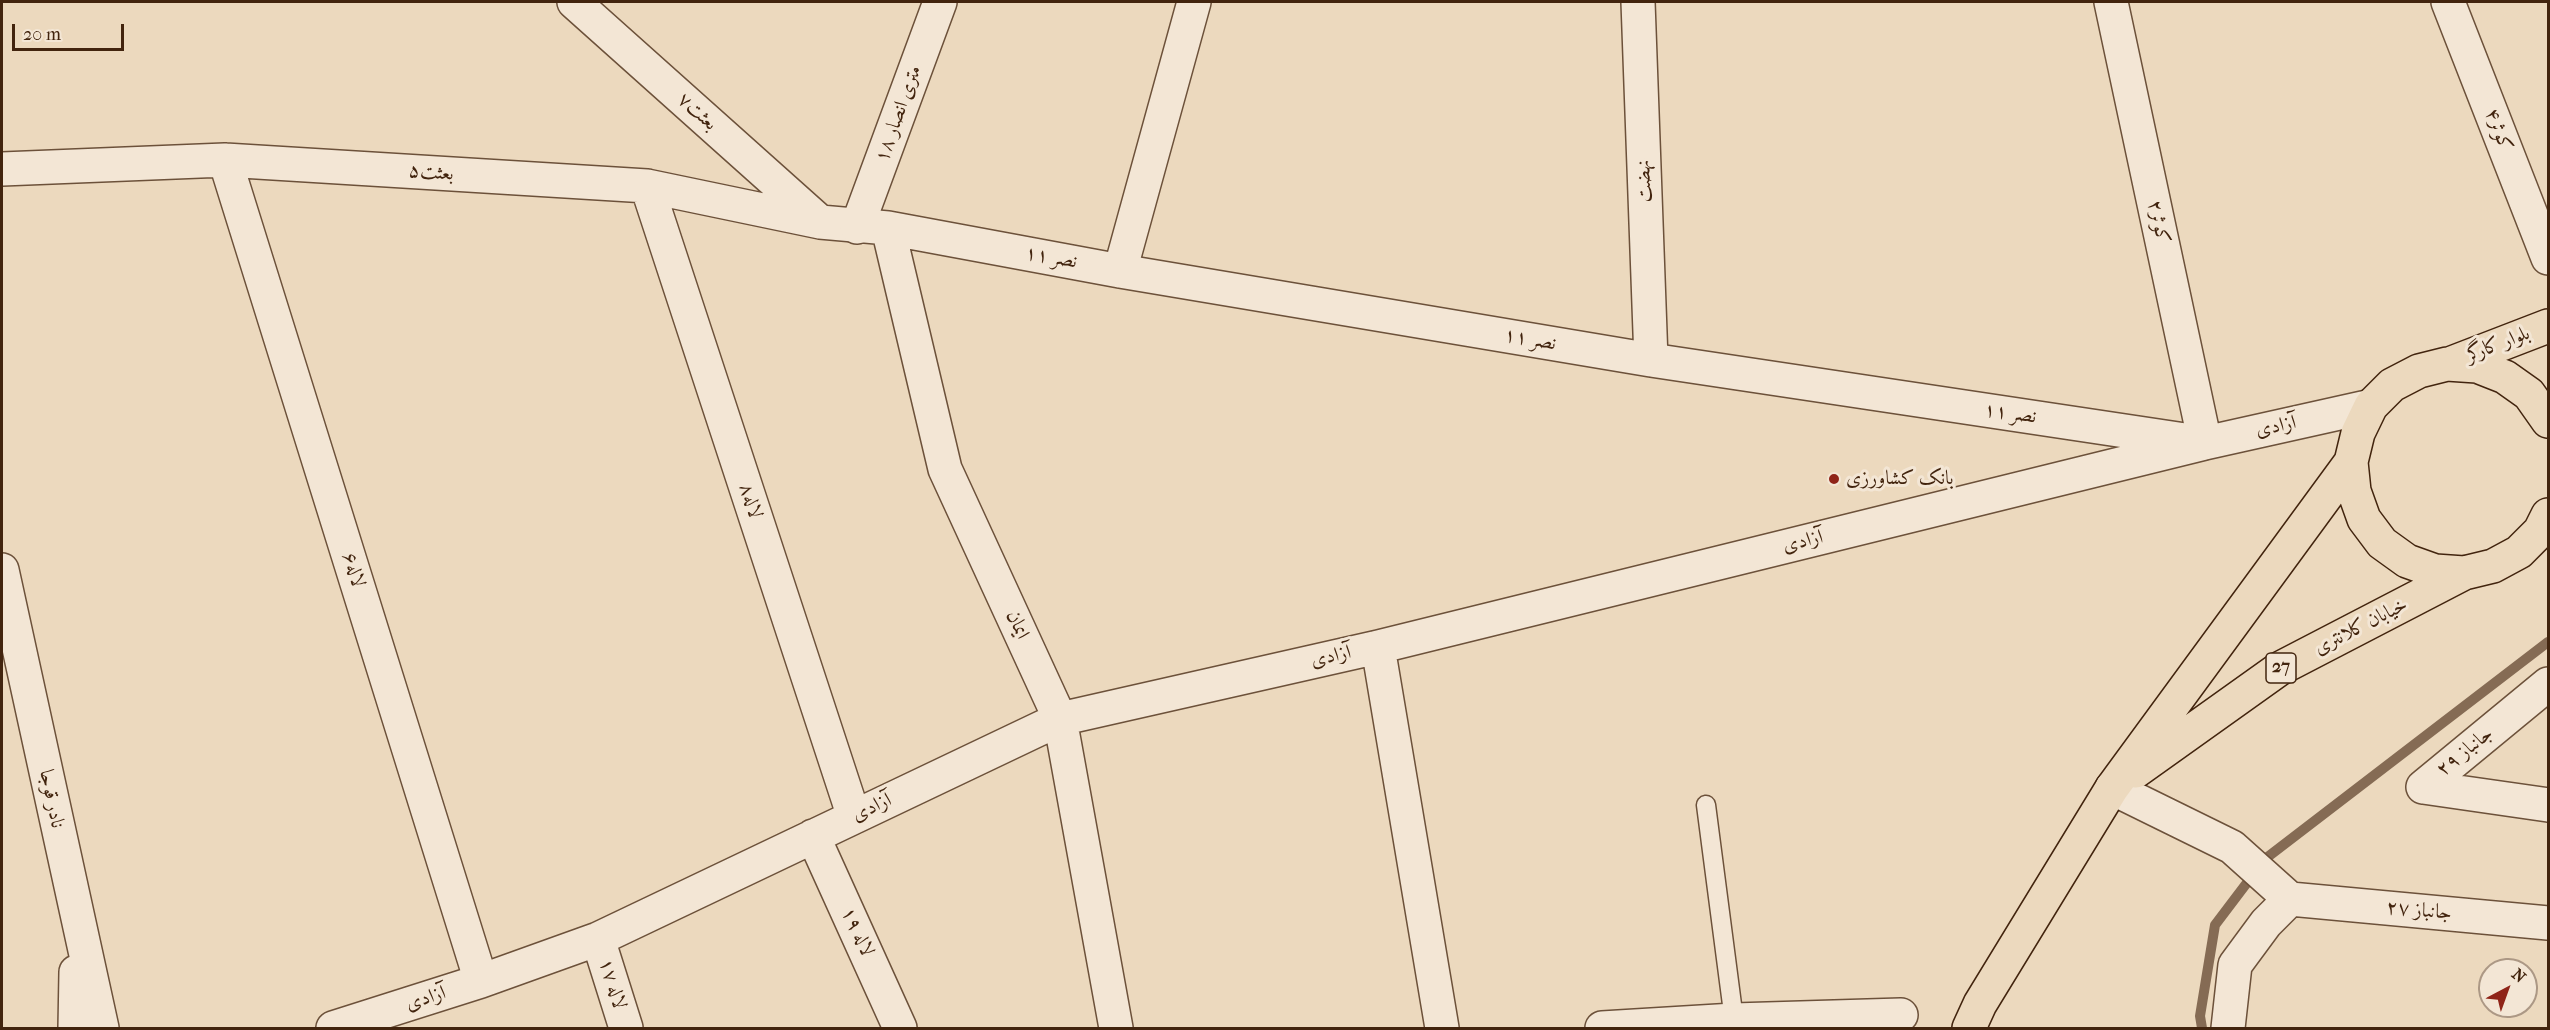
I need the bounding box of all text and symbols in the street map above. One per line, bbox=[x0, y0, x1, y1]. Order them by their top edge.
scale bar bbox=[15, 12, 128, 50]
text: 20 m bbox=[23, 24, 61, 45]
street label: ۱۸ متری انصار bbox=[870, 62, 928, 166]
street label: بعثت۷ bbox=[672, 88, 722, 136]
street label: کوثر۴ bbox=[2479, 105, 2517, 155]
street label: بعثت۵ bbox=[408, 159, 454, 187]
street label: نهضت bbox=[1632, 159, 1658, 203]
street label: کوثر۲ bbox=[2142, 198, 2174, 246]
street label: نصر ۱۱ bbox=[1023, 242, 1079, 274]
street label: بلوار کارگر bbox=[2463, 322, 2533, 368]
street label: نصر ۱۱ bbox=[1502, 324, 1558, 356]
street label: نصر ۱۱ bbox=[1982, 398, 2038, 430]
street label: آزادی bbox=[2253, 411, 2299, 443]
place label: بانک کشاورزی bbox=[1846, 467, 1953, 491]
marker: بانک کشاورزی bbox=[1827, 472, 1841, 486]
street label: لاله۸ bbox=[733, 480, 767, 522]
street label: آزادی bbox=[1780, 525, 1826, 559]
street label: لاله۶ bbox=[336, 550, 370, 590]
street label: خیابان کلانتری bbox=[2310, 593, 2412, 661]
street label: ایمان bbox=[1000, 607, 1034, 643]
street label: آزادی bbox=[1308, 641, 1354, 673]
road number: 27 bbox=[2266, 653, 2296, 683]
street label: جانباز ۲۹ bbox=[2432, 722, 2498, 782]
street label: نادر قوجا bbox=[33, 768, 69, 830]
street label: آزادی bbox=[848, 788, 896, 828]
street label: جانباز ۲۷ bbox=[2385, 896, 2453, 926]
street label: لاله ۱۹ bbox=[835, 904, 879, 960]
street label: لاله ۱۷ bbox=[593, 956, 631, 1012]
north arrow bbox=[2478, 958, 2538, 1018]
text: N bbox=[2508, 964, 2530, 987]
street label: آزادی bbox=[403, 981, 449, 1017]

